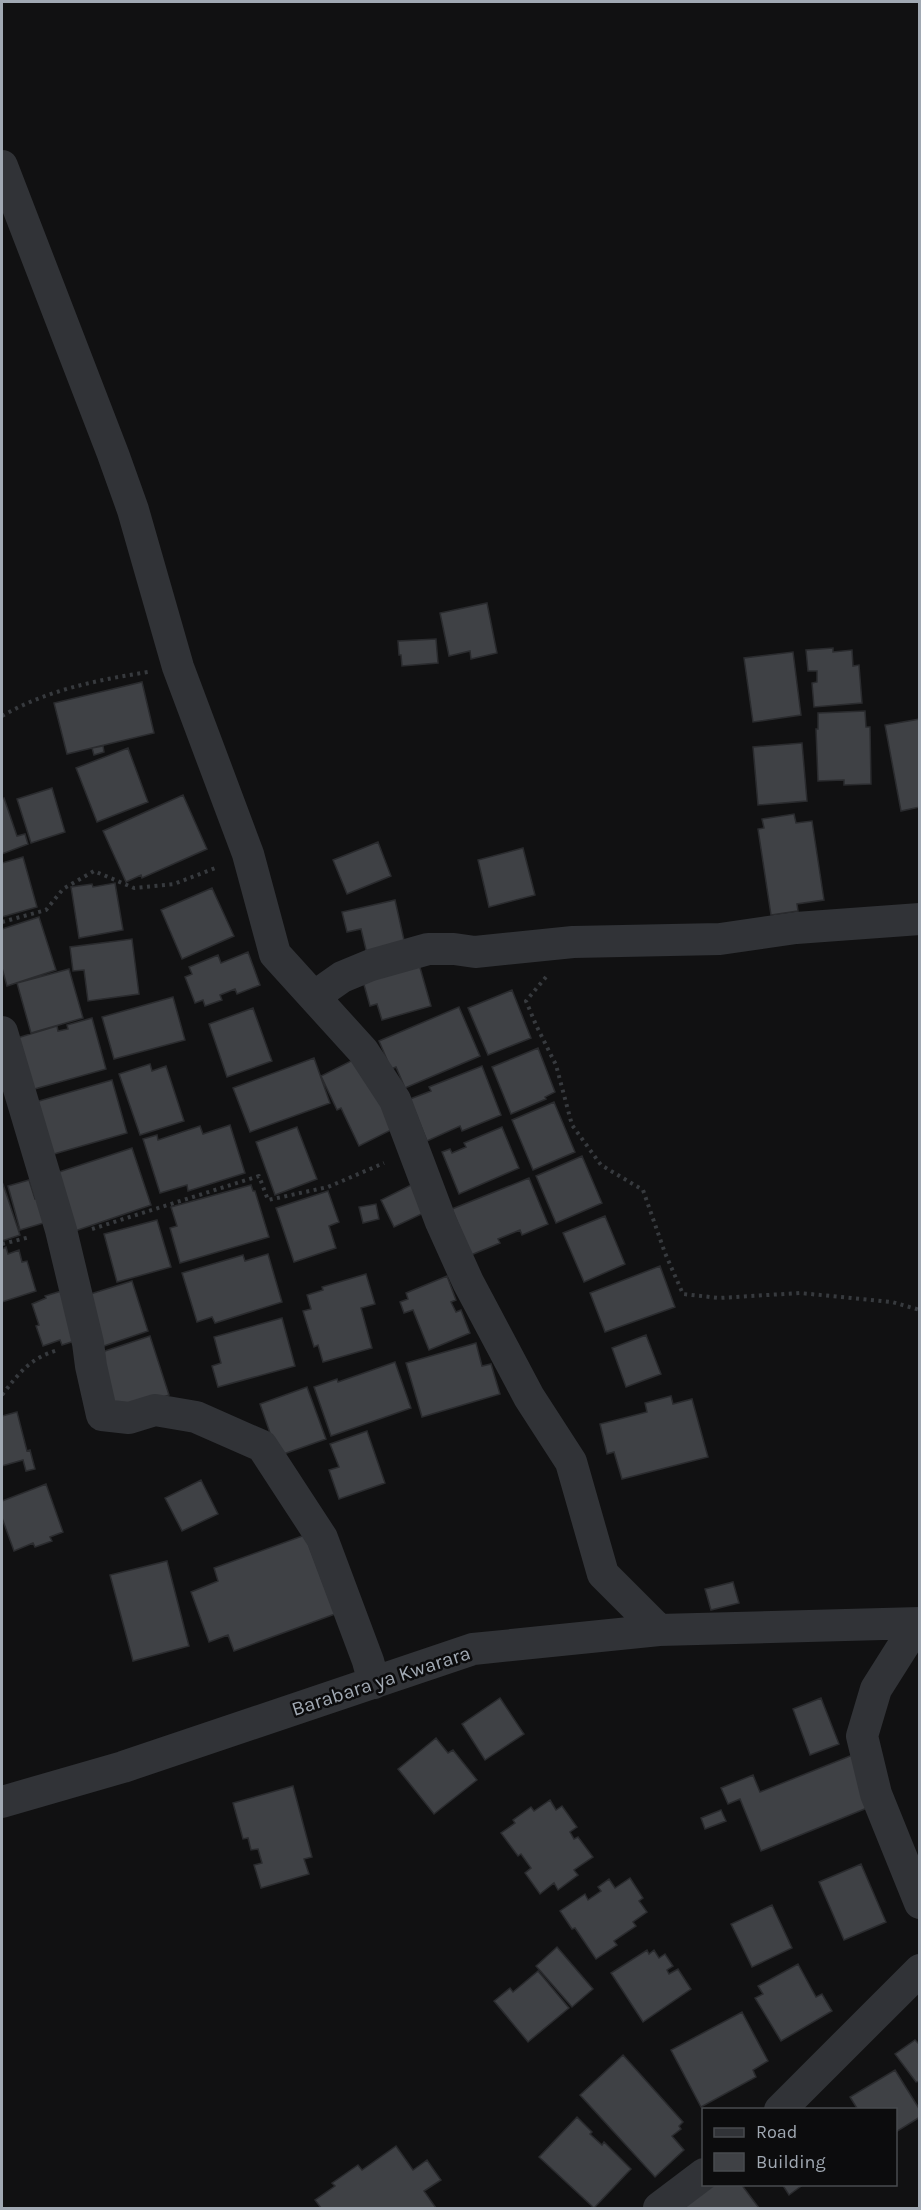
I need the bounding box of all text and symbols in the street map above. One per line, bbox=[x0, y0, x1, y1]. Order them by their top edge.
street label: Barabara ya Kwarara bbox=[289, 1641, 473, 1721]
legend bbox=[702, 2108, 897, 2186]
text: Road bbox=[756, 2121, 797, 2143]
text: Building bbox=[756, 2151, 826, 2173]

